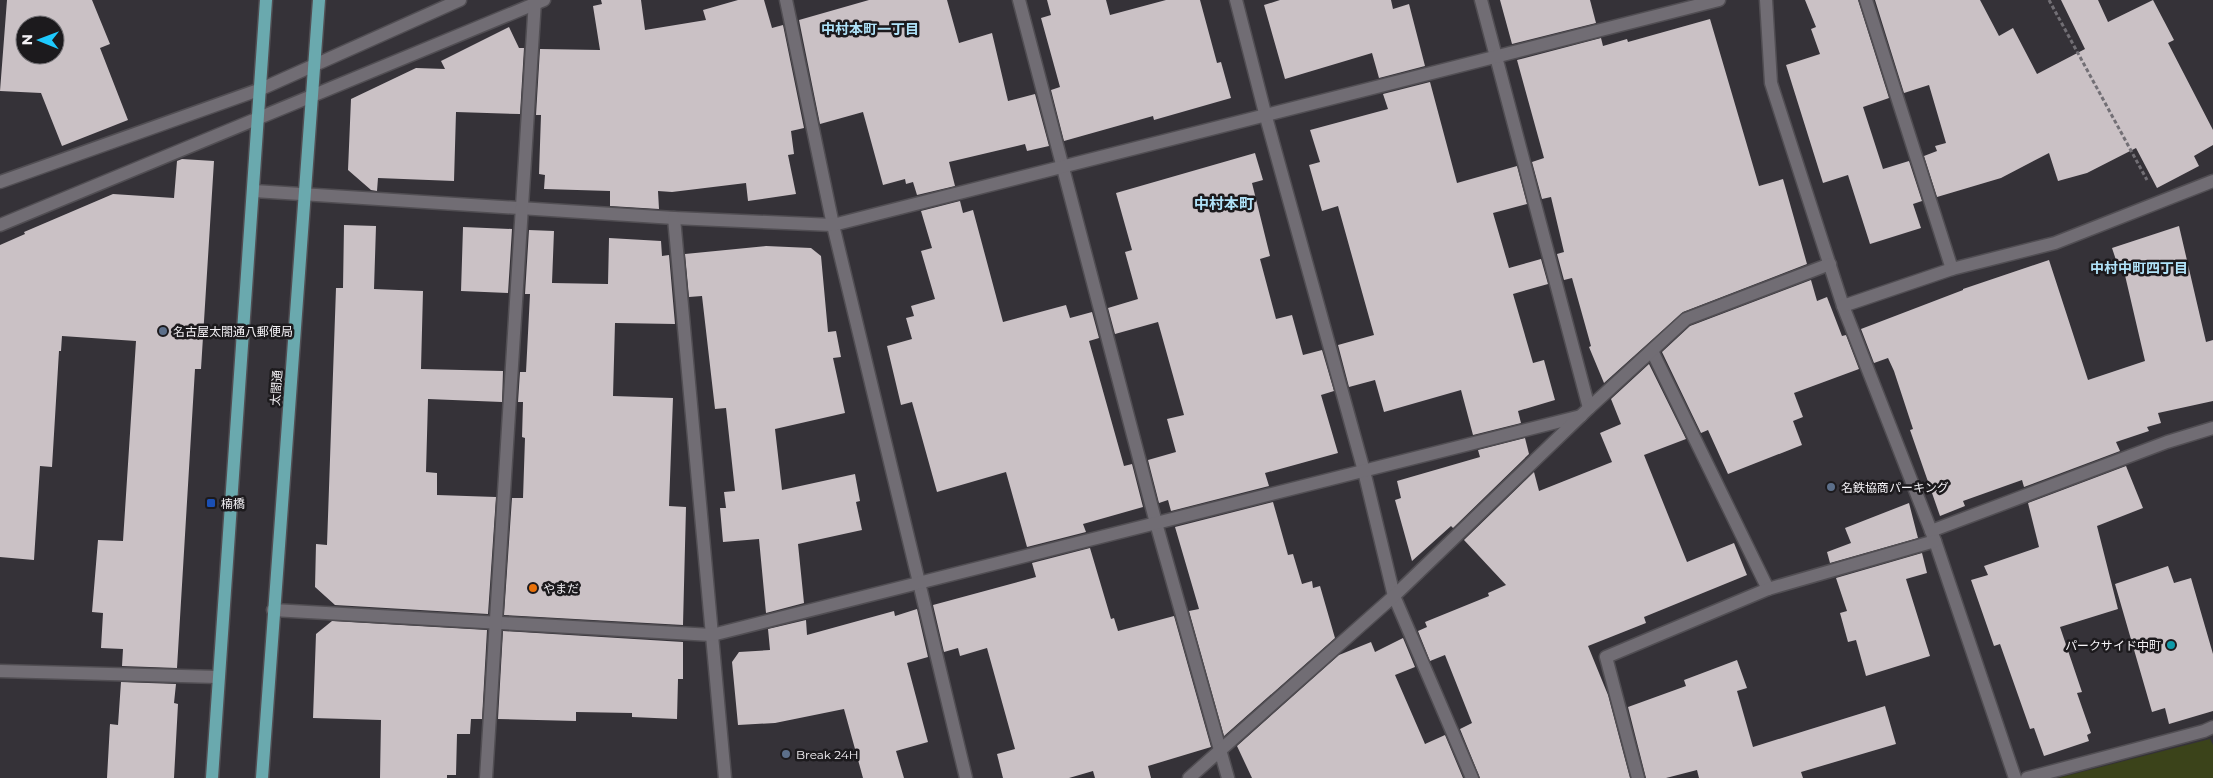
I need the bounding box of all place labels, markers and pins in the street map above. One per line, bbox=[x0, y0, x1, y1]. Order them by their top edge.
place label: 名古屋太閤通八郵便局 bbox=[173, 324, 293, 339]
marker: 名古屋太閤通八郵便局 bbox=[157, 325, 169, 337]
place label: 名鉄協商パーキング bbox=[1841, 480, 1949, 495]
marker: 名鉄協商パーキング bbox=[1825, 481, 1837, 493]
place label: 楠橋 bbox=[221, 496, 245, 511]
marker: 楠橋 bbox=[205, 497, 217, 509]
place label: やまだ bbox=[543, 581, 579, 596]
marker: やまだ bbox=[527, 582, 539, 594]
place label: パークサイド中町 bbox=[2065, 638, 2161, 653]
marker: パークサイド中町 bbox=[2165, 639, 2177, 651]
place label: Break 24H bbox=[796, 747, 858, 762]
marker: Break 24H bbox=[780, 748, 792, 760]

